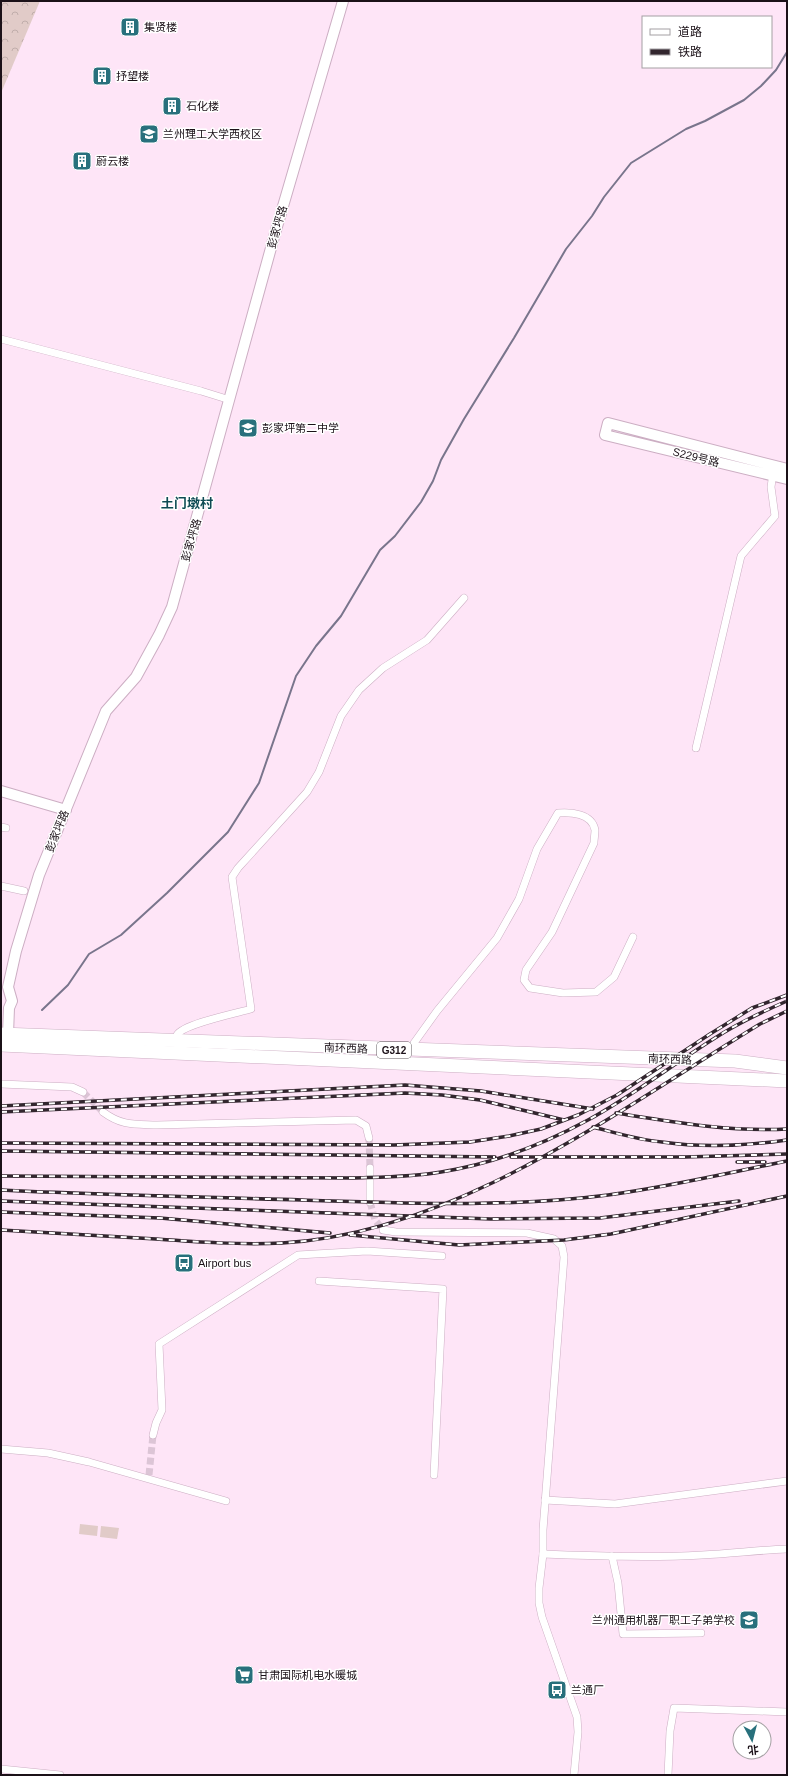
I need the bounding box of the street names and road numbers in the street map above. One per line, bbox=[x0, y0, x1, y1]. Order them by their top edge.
street label: 彭家坪路 bbox=[265, 204, 289, 250]
street label: S229号路 bbox=[671, 445, 721, 469]
street label: 彭家坪路 bbox=[179, 517, 203, 563]
street label: 彭家坪路 bbox=[43, 808, 71, 854]
street label: 南环西路 bbox=[324, 1041, 368, 1055]
road number: G312 bbox=[377, 1042, 411, 1058]
street label: 南环西路 bbox=[648, 1052, 692, 1066]

